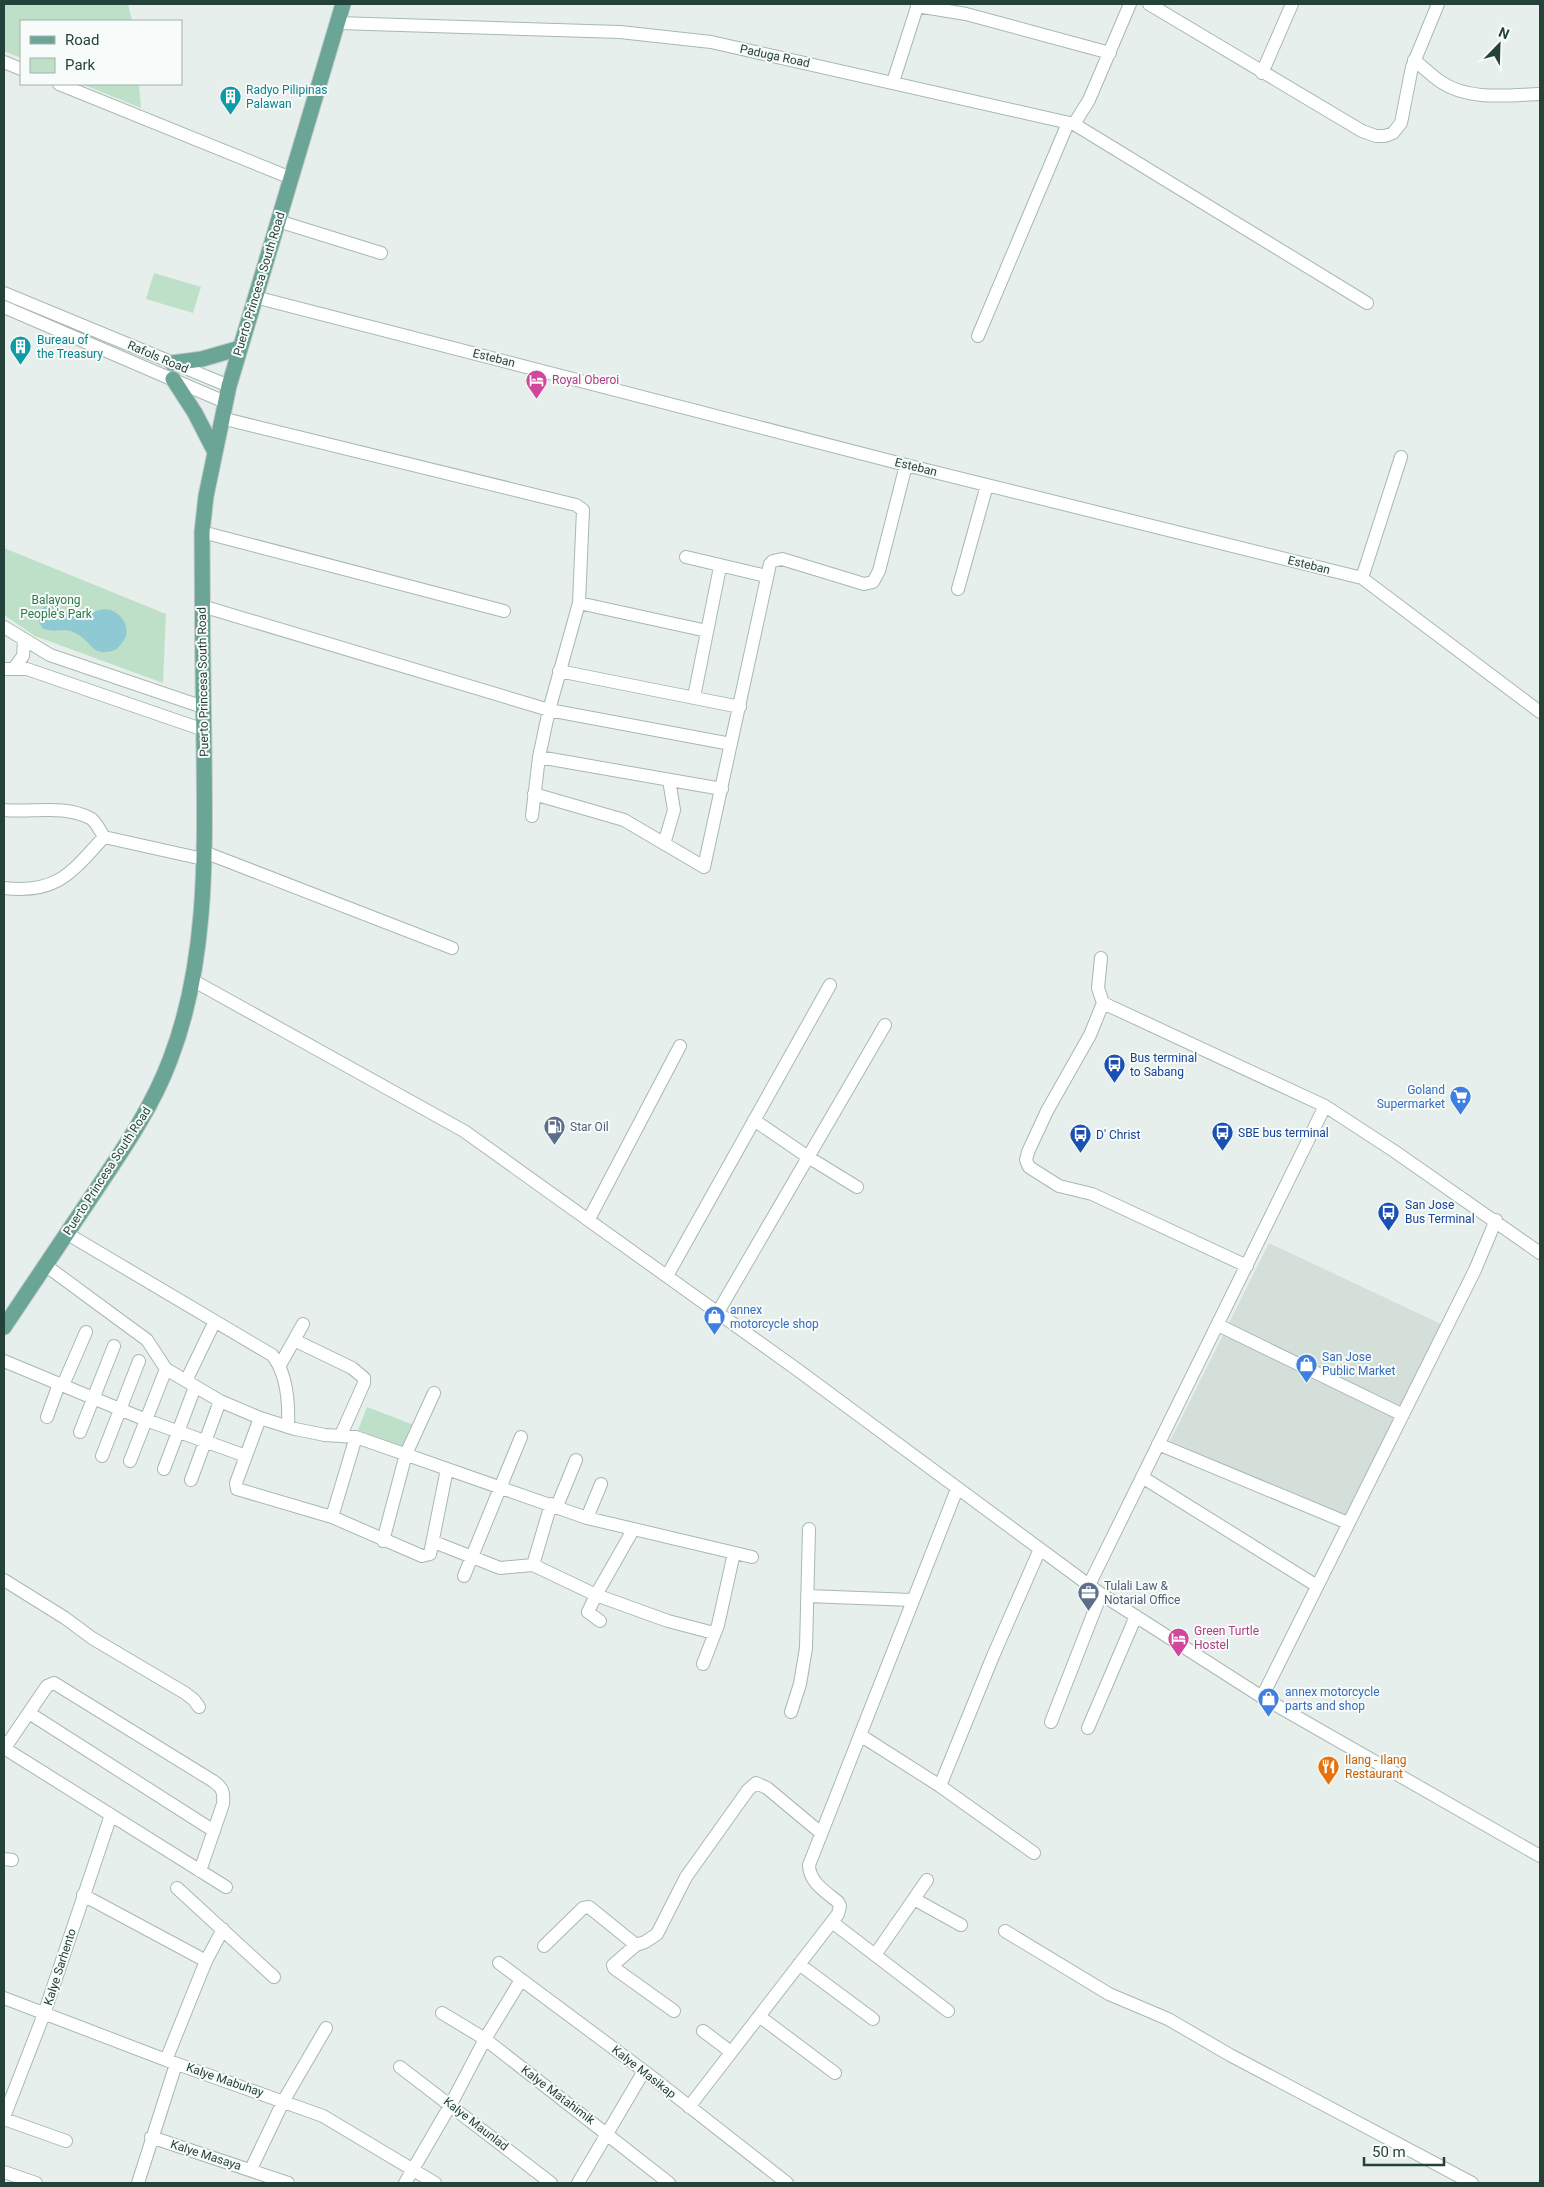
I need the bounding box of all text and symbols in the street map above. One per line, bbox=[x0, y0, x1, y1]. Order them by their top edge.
legend bbox=[20, 20, 182, 85]
north arrow bbox=[1474, 20, 1524, 70]
text: N bbox=[1496, 24, 1512, 42]
text: Road bbox=[65, 31, 99, 49]
street label: Paduga Road bbox=[739, 42, 811, 70]
text: Park bbox=[65, 56, 96, 74]
place label: Radyo Pilipinas Palawan bbox=[246, 83, 327, 111]
building icon: Radyo Pilipinas Palawan bbox=[218, 85, 242, 116]
street label: Puerto Princesa South Road bbox=[230, 210, 288, 358]
place label: Bureau of the Treasury bbox=[37, 333, 103, 361]
building icon: Bureau of the Treasury bbox=[9, 335, 33, 366]
street label: Rafols Road bbox=[126, 338, 190, 376]
street label: Esteban bbox=[471, 346, 517, 370]
hotel icon: Royal Oberoi bbox=[524, 368, 548, 399]
place label: Royal Oberoi bbox=[552, 373, 619, 387]
street label: Esteban bbox=[893, 455, 939, 479]
street label: Esteban bbox=[1286, 553, 1332, 577]
park label: Balayong People's Park bbox=[20, 593, 93, 621]
street label: Puerto Princesa South Road bbox=[195, 607, 211, 757]
place label: Bus terminal to Sabang bbox=[1130, 1051, 1197, 1079]
bus stop icon: Bus terminal to Sabang bbox=[1102, 1053, 1126, 1084]
place label: Goland Supermarket bbox=[1377, 1083, 1445, 1111]
supermarket icon: Goland Supermarket bbox=[1449, 1085, 1473, 1116]
street label: Puerto Princesa South Road bbox=[60, 1104, 154, 1238]
fuel station icon: Star Oil bbox=[542, 1115, 566, 1146]
place label: Star Oil bbox=[570, 1120, 609, 1134]
bus stop icon: SBE bus terminal bbox=[1210, 1121, 1234, 1152]
bus stop icon: D' Christ bbox=[1068, 1123, 1092, 1154]
place label: SBE bus terminal bbox=[1238, 1126, 1329, 1140]
place label: D' Christ bbox=[1096, 1128, 1141, 1142]
place label: San Jose Bus Terminal bbox=[1405, 1198, 1475, 1226]
bus stop icon: San Jose Bus Terminal bbox=[1377, 1200, 1401, 1231]
place label: annex motorcycle shop bbox=[730, 1303, 819, 1331]
shop icon: annex motorcycle shop bbox=[702, 1305, 726, 1336]
place label: San Jose Public Market bbox=[1322, 1350, 1395, 1378]
shop icon: San Jose Public Market bbox=[1294, 1352, 1318, 1383]
place label: Tulali Law & Notarial Office bbox=[1104, 1579, 1180, 1607]
office icon: Tulali Law & Notarial Office bbox=[1076, 1581, 1100, 1612]
place label: Green Turtle Hostel bbox=[1194, 1624, 1259, 1652]
hotel icon: Green Turtle Hostel bbox=[1166, 1626, 1190, 1657]
place label: annex motorcycle parts and shop bbox=[1285, 1685, 1380, 1713]
shop icon: annex motorcycle parts and shop bbox=[1257, 1687, 1281, 1718]
place label: Ilang - Ilang Restaurant bbox=[1345, 1753, 1406, 1781]
restaurant icon: Ilang - Ilang Restaurant bbox=[1317, 1755, 1341, 1786]
street label: Kalye Sarhento bbox=[41, 1927, 79, 2007]
street label: Kalye Masikap bbox=[609, 2043, 679, 2101]
street label: Kalye Mabuhay bbox=[184, 2060, 266, 2100]
street label: Kalye Matahimik bbox=[518, 2063, 598, 2128]
street label: Kalye Maunlad bbox=[441, 2094, 511, 2154]
scale bar bbox=[1364, 2134, 1444, 2166]
street label: Kalye Masaya bbox=[169, 2137, 243, 2173]
text: 50 m bbox=[1372, 2143, 1406, 2161]

